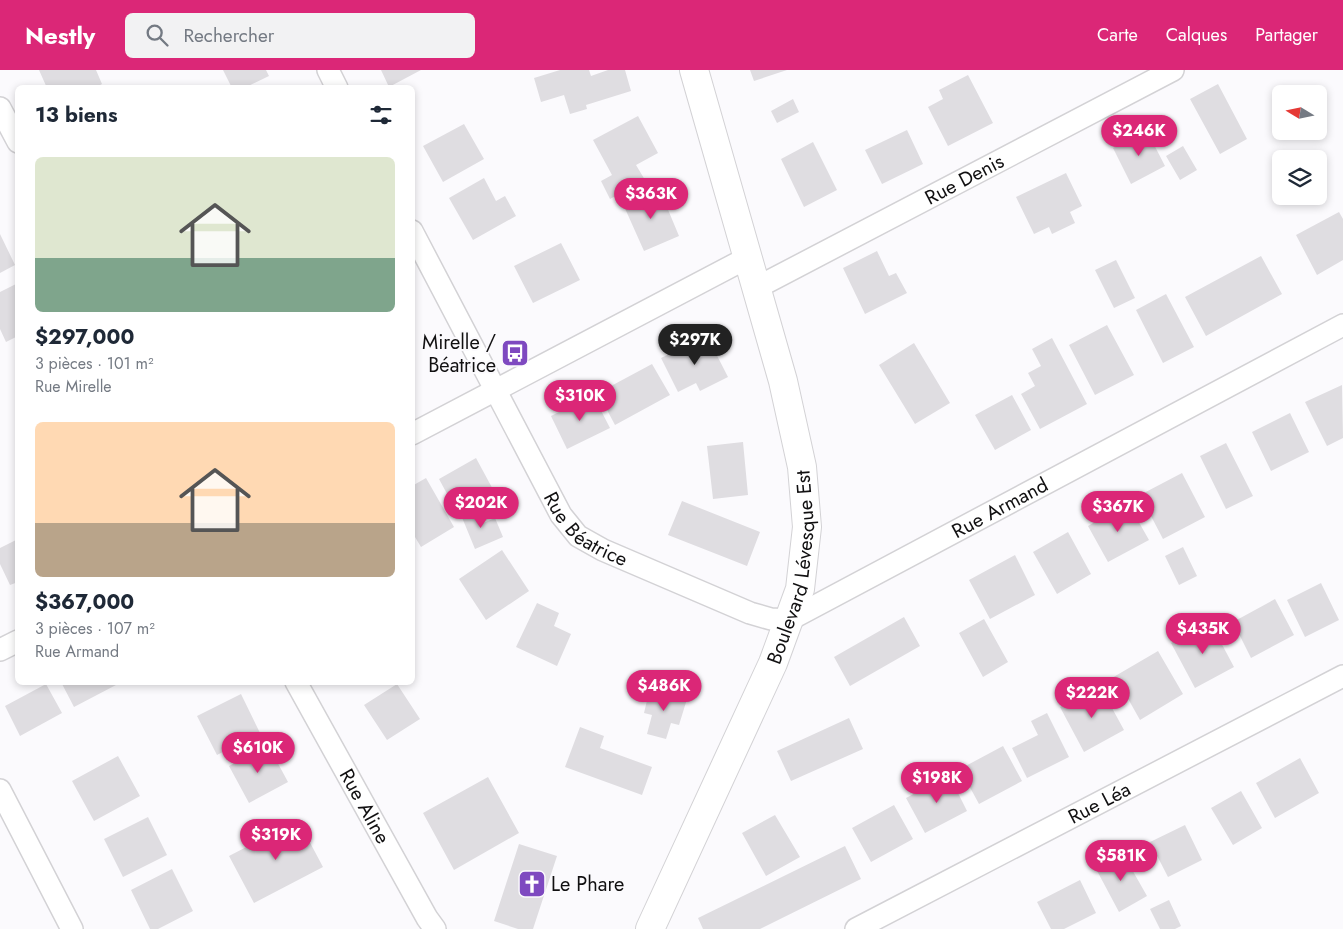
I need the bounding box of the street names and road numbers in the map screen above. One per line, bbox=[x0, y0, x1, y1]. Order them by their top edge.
street label: Rue Denis bbox=[920, 147, 1009, 212]
street label: Boulevard Lévesque Est bbox=[760, 469, 822, 668]
street label: Rue Armand bbox=[947, 471, 1053, 546]
street label: Rue Béatrice bbox=[536, 487, 632, 574]
street label: Rue Aline bbox=[332, 764, 397, 849]
street label: Rue Léa bbox=[1063, 775, 1136, 831]

